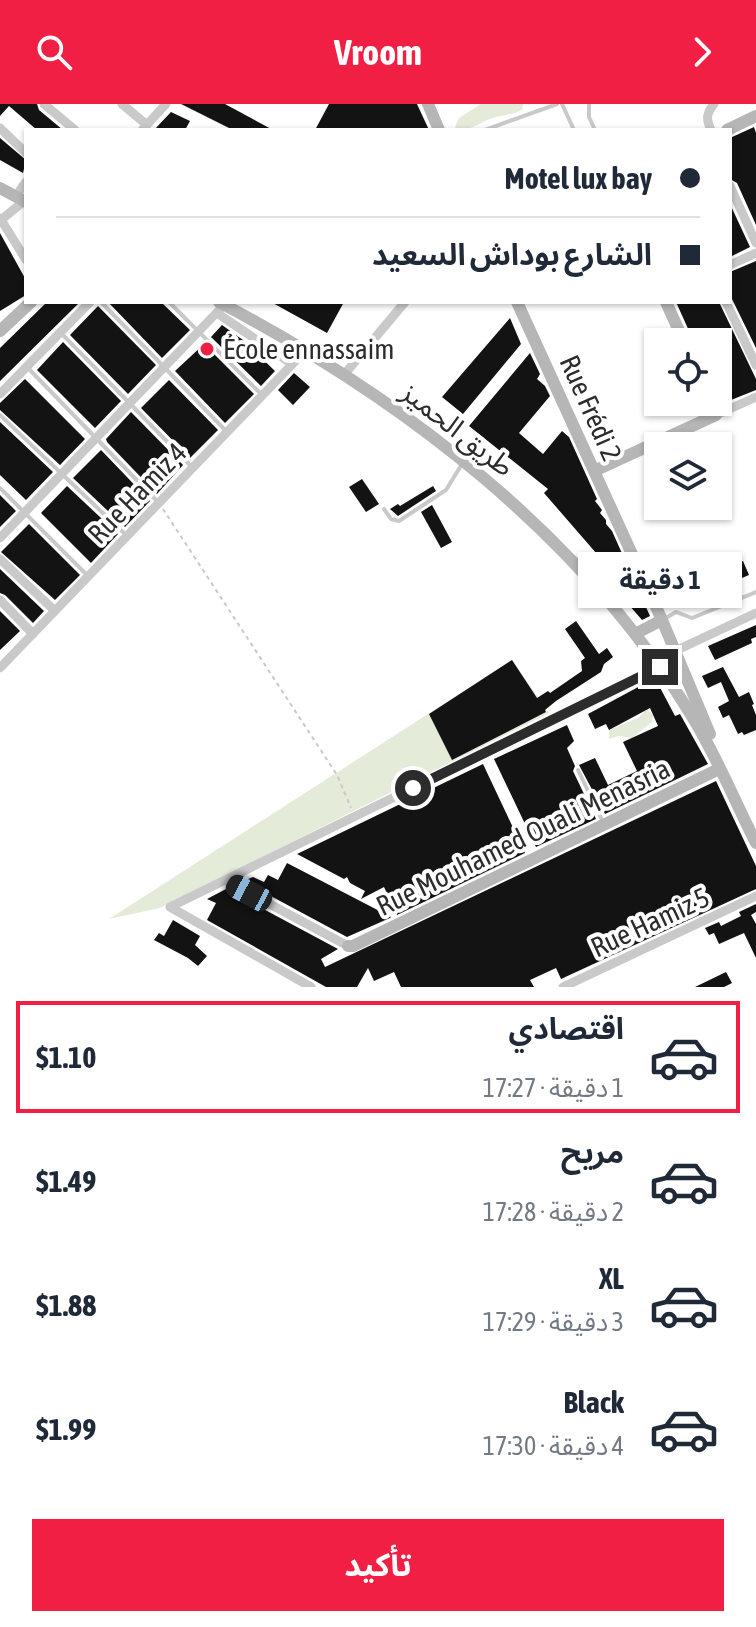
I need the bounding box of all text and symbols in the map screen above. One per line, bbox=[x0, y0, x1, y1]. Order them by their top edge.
icon: search bbox=[32, 30, 76, 74]
icon: forward bbox=[680, 30, 724, 74]
text: Vroom bbox=[334, 31, 422, 73]
text: Motel lux bay bbox=[505, 161, 652, 195]
text: الشارع بوداش السعيد bbox=[372, 237, 652, 271]
map controls bbox=[644, 328, 732, 520]
button: locate bbox=[644, 328, 732, 416]
place label: École ennassaim bbox=[223, 333, 394, 365]
marker: École ennassaim bbox=[198, 340, 216, 358]
street label: Rue Frédi 2 bbox=[554, 350, 628, 466]
street label: طريق الحميز bbox=[394, 375, 520, 484]
button: layers bbox=[644, 432, 732, 520]
street label: Rue Hamiz 4 bbox=[81, 436, 193, 550]
callout: 1 دقيقة bbox=[578, 551, 742, 607]
text: 1 دقيقة bbox=[619, 565, 701, 595]
route end bbox=[642, 649, 678, 685]
street label: Rue Mouhamed Ouali Menasria bbox=[371, 752, 675, 922]
route start bbox=[395, 770, 431, 806]
car bbox=[222, 871, 276, 915]
street label: Rue Hamiz 5 bbox=[586, 881, 714, 963]
text: اقتصادي bbox=[509, 1011, 624, 1045]
icon: car bbox=[648, 1021, 720, 1093]
text: $1.10 bbox=[36, 1040, 96, 1074]
text: 1 دقيقة · 17:27 bbox=[483, 1073, 624, 1103]
text: مريح bbox=[561, 1135, 624, 1169]
icon: car bbox=[648, 1145, 720, 1217]
text: $1.49 bbox=[36, 1164, 96, 1198]
text: 2 دقيقة · 17:28 bbox=[483, 1197, 624, 1227]
text: XL bbox=[599, 1261, 624, 1295]
icon: car bbox=[648, 1269, 720, 1341]
text: $1.88 bbox=[36, 1288, 96, 1322]
text: 3 دقيقة · 17:29 bbox=[483, 1307, 624, 1337]
text: Black bbox=[564, 1385, 624, 1419]
icon: car bbox=[648, 1393, 720, 1465]
text: $1.99 bbox=[36, 1412, 96, 1446]
text: 4 دقيقة · 17:30 bbox=[483, 1431, 624, 1461]
button: تأكيد bbox=[32, 1519, 724, 1611]

